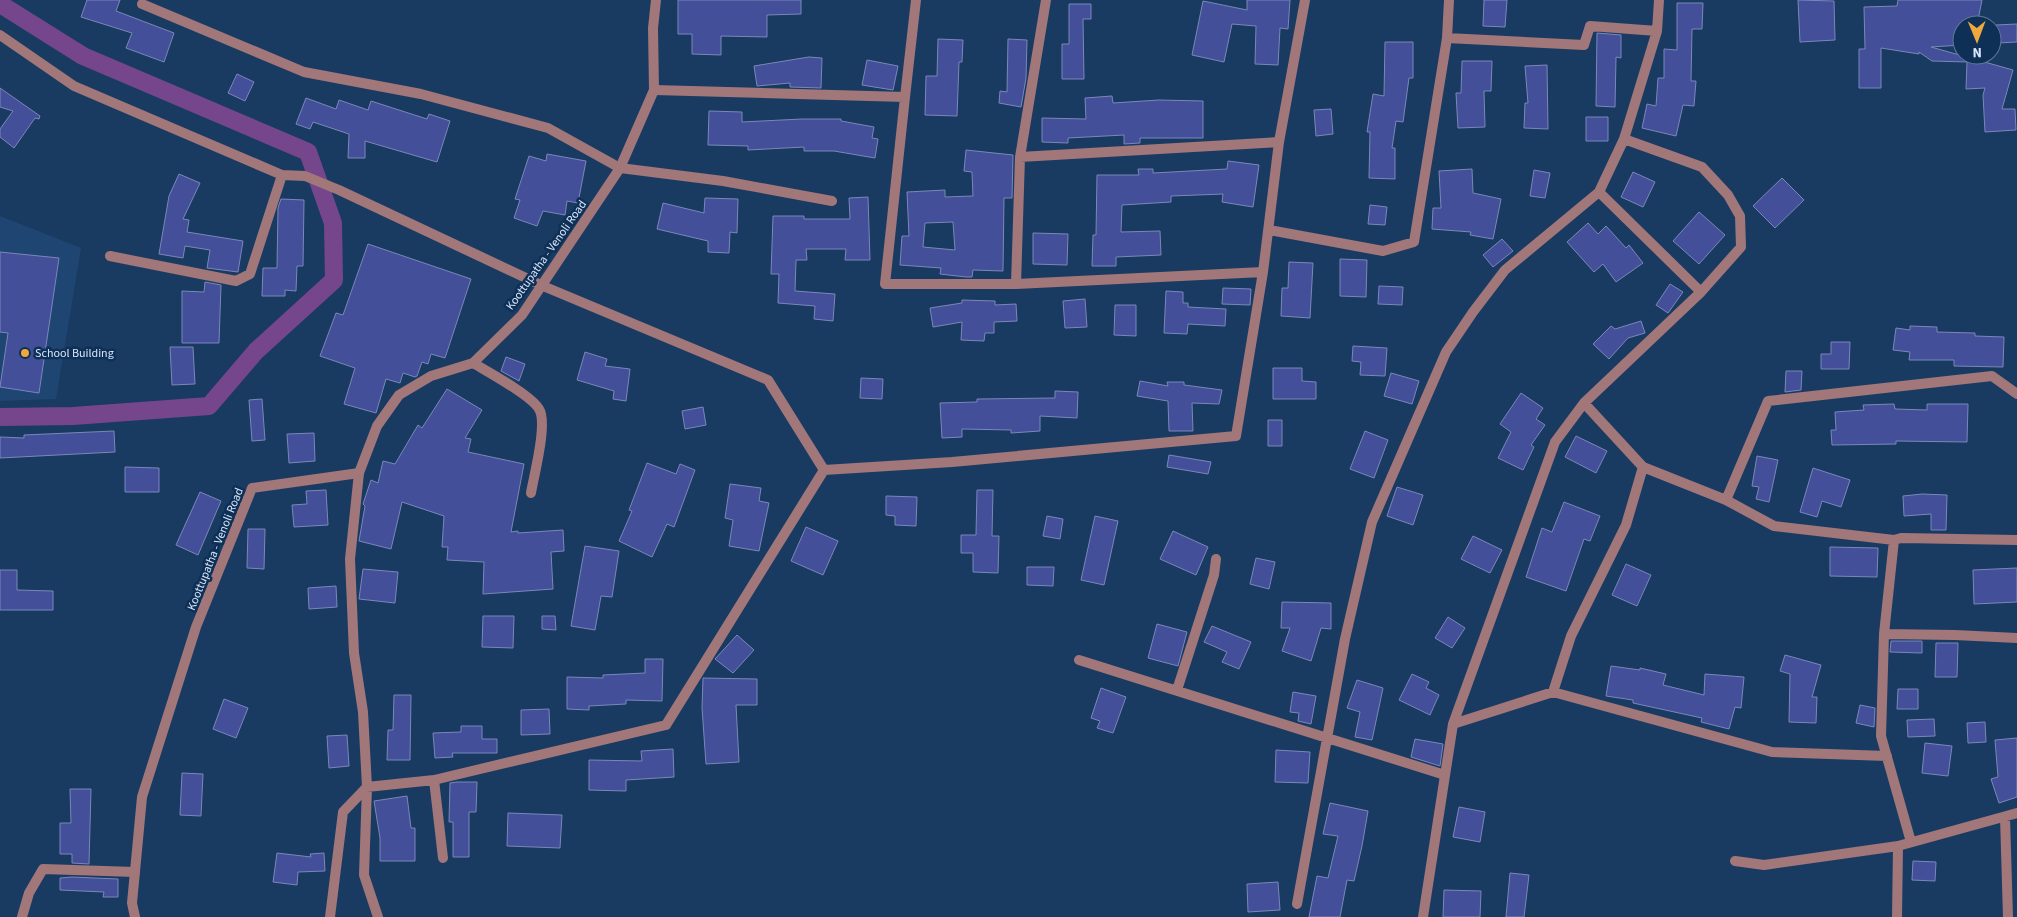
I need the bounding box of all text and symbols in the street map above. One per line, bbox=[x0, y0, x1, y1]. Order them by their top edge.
north arrow bbox=[1952, 15, 2002, 65]
text: N bbox=[1972, 42, 1982, 62]
street label: Koottupatha - Venoli Road bbox=[502, 197, 591, 314]
place label: School Building bbox=[35, 345, 114, 362]
marker: School Building bbox=[19, 347, 31, 359]
street label: Koottupatha - Venoli Road bbox=[183, 485, 248, 613]

